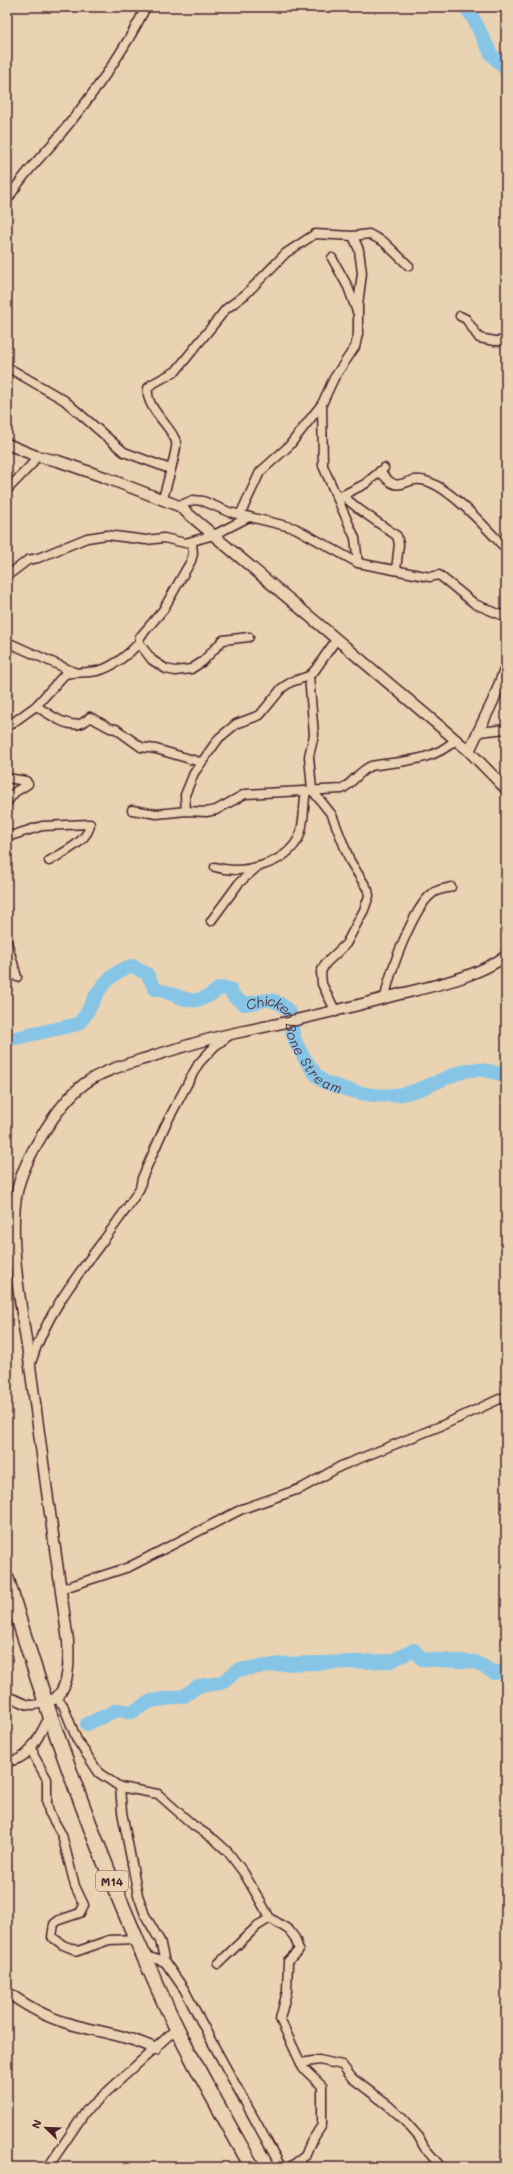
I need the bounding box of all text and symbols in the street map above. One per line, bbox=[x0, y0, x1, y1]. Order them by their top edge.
water label: Chicken Bone Stream bbox=[244, 990, 345, 1097]
road number: M14 bbox=[96, 1871, 128, 1891]
north arrow bbox=[26, 2108, 66, 2148]
text: N bbox=[28, 2117, 45, 2131]

